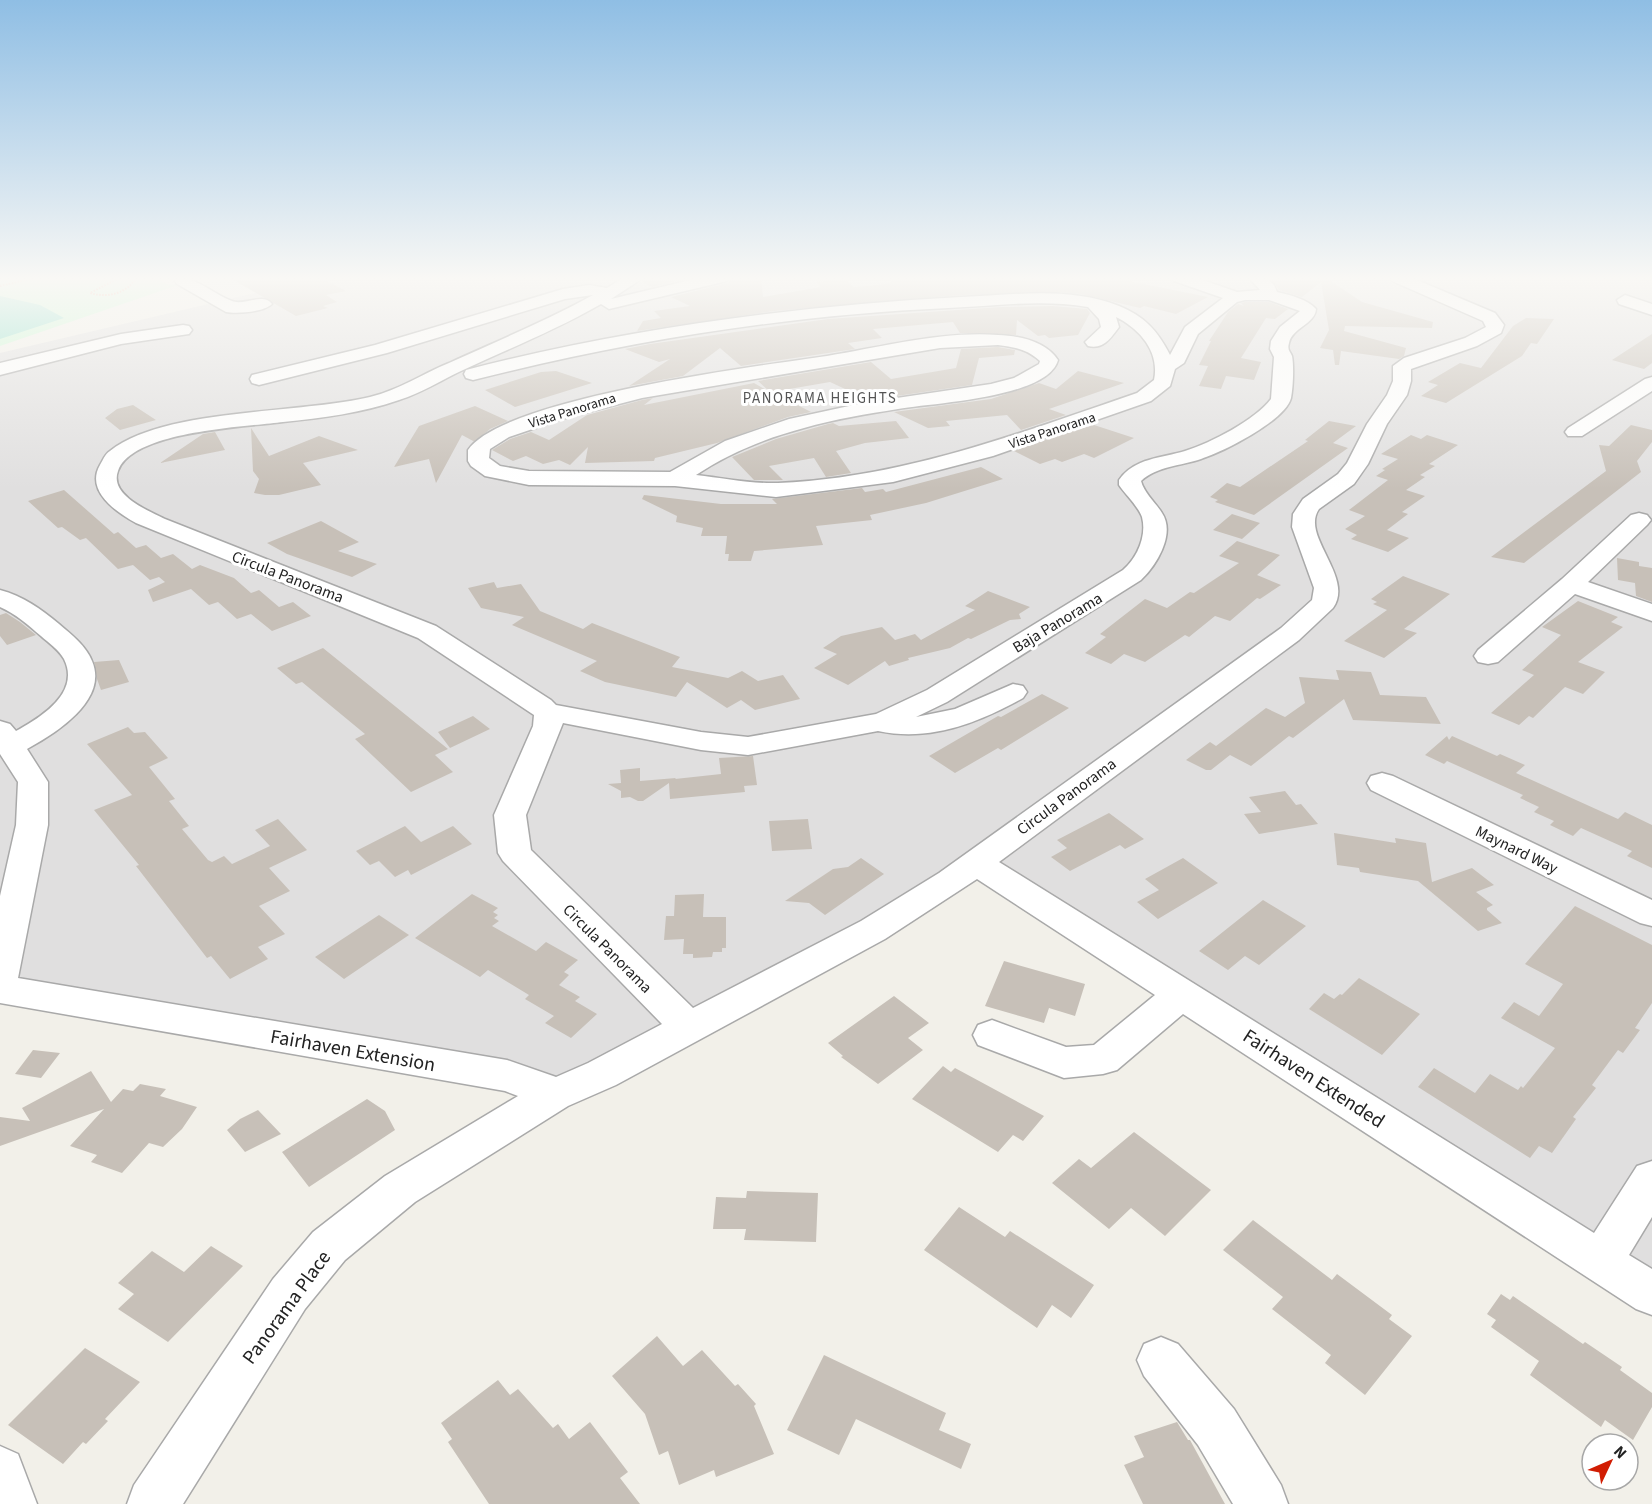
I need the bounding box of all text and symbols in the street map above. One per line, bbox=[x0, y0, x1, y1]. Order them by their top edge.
street label: Vista Panorama bbox=[526, 388, 618, 434]
district label: PANORAMA HEIGHTS bbox=[743, 388, 897, 409]
street label: Vista Panorama bbox=[1006, 407, 1098, 454]
street label: Circula Panorama bbox=[229, 545, 347, 608]
street label: Baja Panorama bbox=[1009, 587, 1107, 658]
street label: Circula Panorama bbox=[1012, 753, 1121, 840]
street label: Maynard Way bbox=[1472, 820, 1562, 880]
street label: Circula Panorama bbox=[558, 899, 657, 998]
street label: Fairhaven Extended bbox=[1237, 1022, 1390, 1135]
street label: Fairhaven Extension bbox=[268, 1023, 438, 1079]
street label: Panorama Place bbox=[236, 1245, 338, 1370]
north arrow bbox=[1580, 1432, 1640, 1492]
text: N bbox=[1608, 1441, 1632, 1464]

